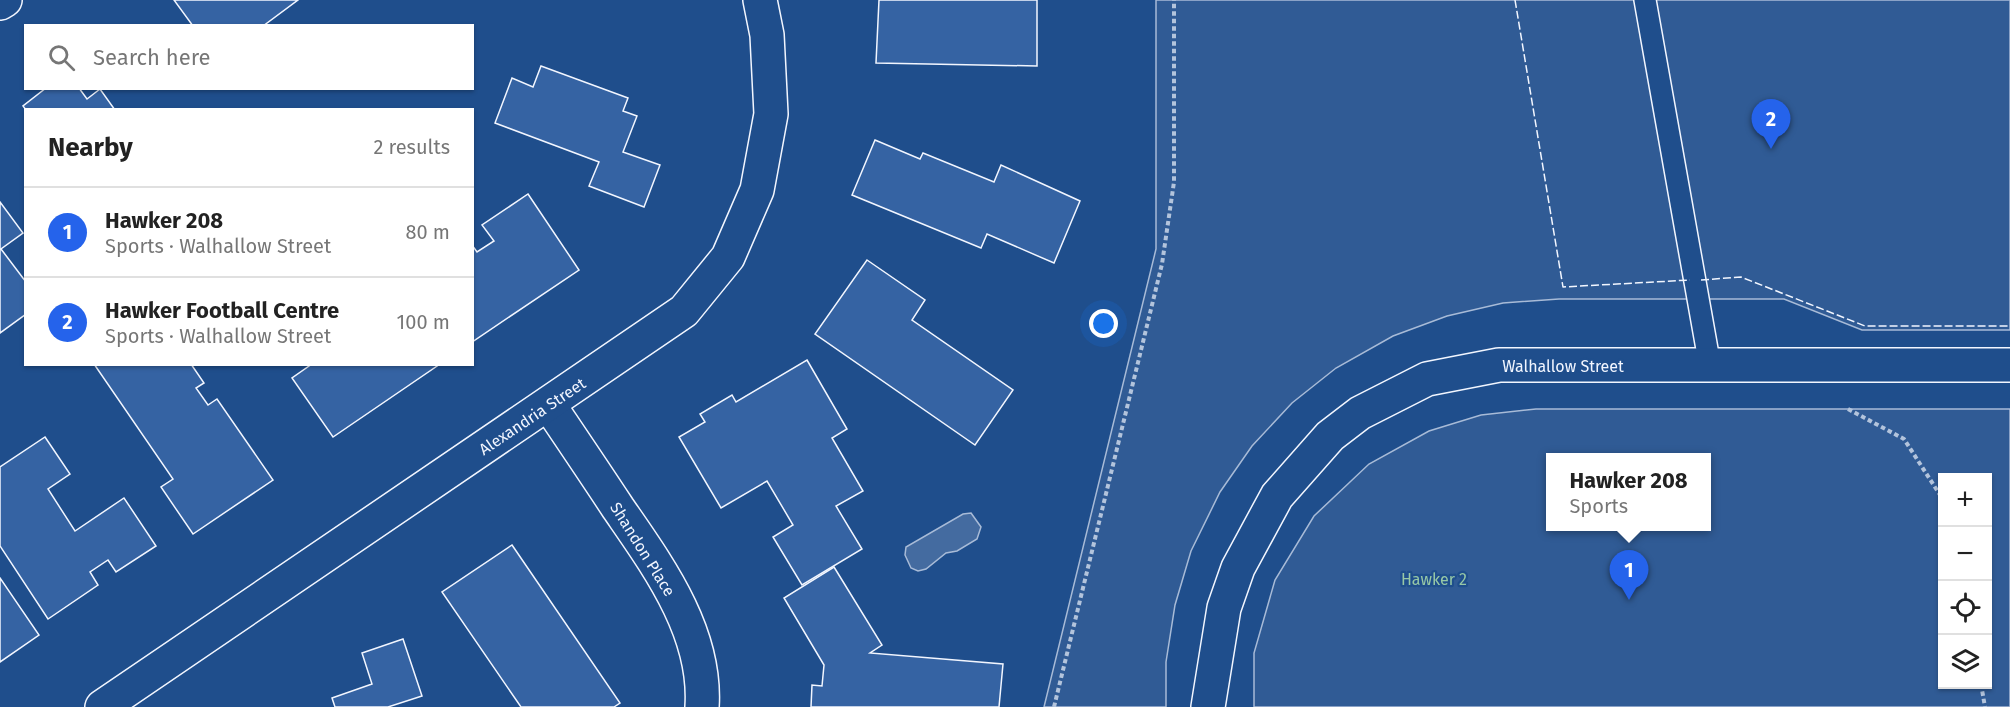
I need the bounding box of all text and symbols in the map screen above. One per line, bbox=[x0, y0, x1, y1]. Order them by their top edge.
search box bbox=[24, 24, 474, 90]
icon: search bbox=[45, 41, 78, 74]
text: Search here bbox=[93, 44, 211, 71]
pin: 2 bbox=[1752, 100, 1790, 149]
text: Nearby bbox=[48, 132, 133, 163]
text: 2 results bbox=[373, 135, 450, 159]
text: Hawker 208 bbox=[105, 207, 223, 234]
text: 1 bbox=[63, 220, 72, 244]
text: 80 m bbox=[405, 220, 450, 244]
text: Sports · Walhallow Street bbox=[105, 234, 331, 258]
text: Hawker Football Centre bbox=[105, 297, 339, 324]
your location bbox=[1089, 309, 1118, 338]
text: 2 bbox=[62, 310, 73, 334]
text: 100 m bbox=[397, 310, 450, 334]
text: Sports · Walhallow Street bbox=[105, 324, 331, 348]
street label: Walhallow Street bbox=[1502, 357, 1624, 376]
street label: Alexandria Street bbox=[475, 374, 589, 459]
popup bbox=[1546, 453, 1711, 531]
text: Hawker 208 bbox=[1569, 467, 1688, 494]
map controls bbox=[1938, 473, 1992, 689]
button: + bbox=[1938, 473, 1992, 527]
text: Sports bbox=[1569, 494, 1628, 518]
street label: Shandon Place bbox=[606, 499, 679, 600]
button: − bbox=[1938, 527, 1992, 581]
pin: 1 bbox=[1610, 550, 1648, 600]
park label: Hawker 2 bbox=[1401, 570, 1467, 589]
button: locate bbox=[1938, 581, 1992, 635]
button: layers bbox=[1938, 635, 1992, 689]

